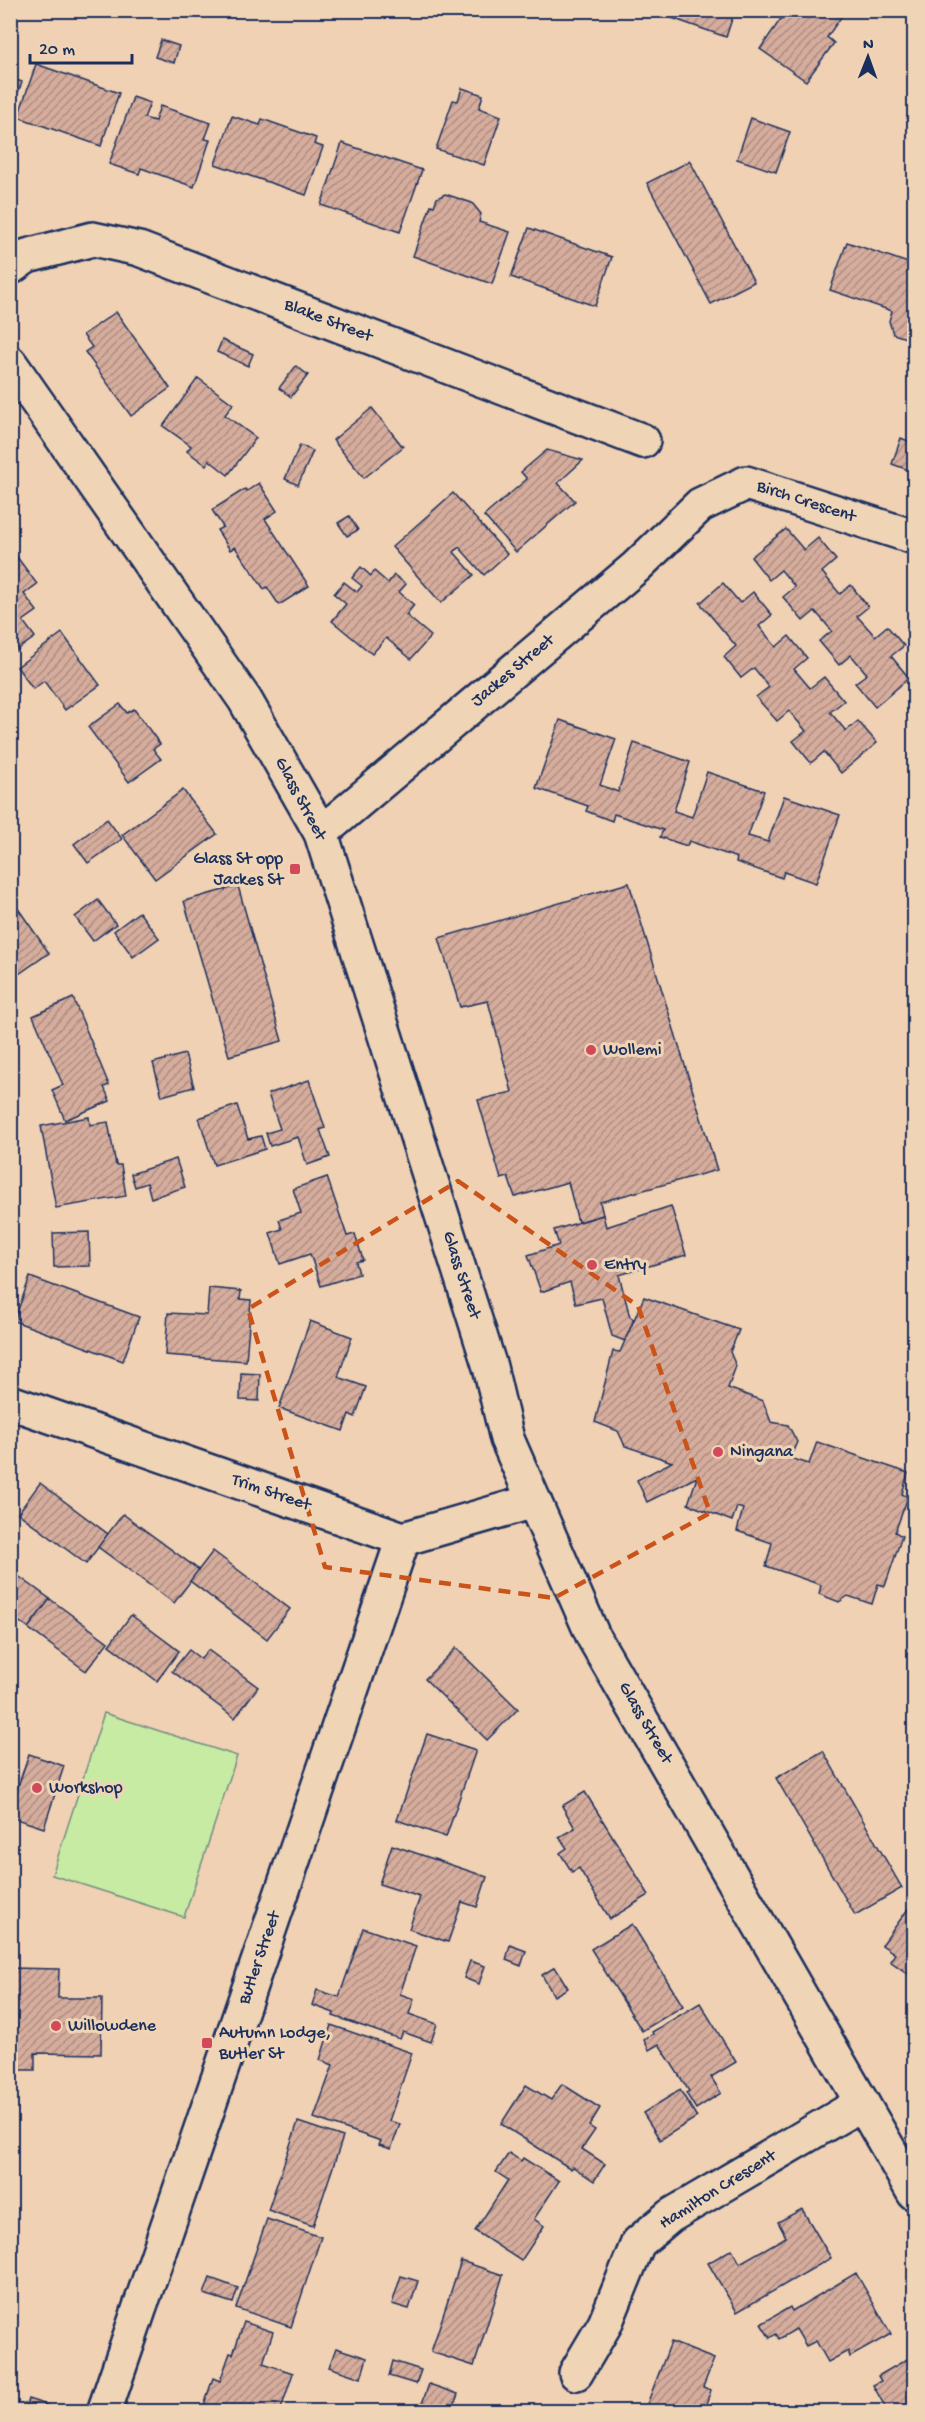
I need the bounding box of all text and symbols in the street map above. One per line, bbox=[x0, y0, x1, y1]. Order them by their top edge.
scale bar bbox=[30, 27, 132, 65]
north arrow bbox=[838, 27, 898, 87]
text: N bbox=[863, 36, 874, 55]
text: 20 m bbox=[39, 40, 75, 61]
street label: Blake Street bbox=[280, 294, 377, 348]
street label: Birch Crescent bbox=[753, 476, 860, 528]
street label: Jackes Street bbox=[467, 629, 560, 712]
street label: Glass Street bbox=[269, 754, 331, 845]
place label: Glass St opp Jackes St bbox=[193, 849, 285, 891]
marker: Glass St opp Jackes St bbox=[288, 862, 302, 876]
place label: Wollemi bbox=[603, 1040, 662, 1061]
marker: Wollemi bbox=[584, 1043, 598, 1057]
street label: Glass Street bbox=[437, 1229, 486, 1323]
place label: Entry bbox=[604, 1255, 646, 1276]
marker: Entry bbox=[585, 1258, 599, 1272]
place label: Ningana bbox=[730, 1442, 794, 1463]
marker: Ningana bbox=[711, 1445, 725, 1459]
street label: Trim Street bbox=[228, 1469, 315, 1517]
street label: Glass Street bbox=[613, 1678, 678, 1769]
place label: Workshop bbox=[49, 1778, 123, 1799]
marker: Workshop bbox=[30, 1781, 44, 1795]
street label: Butler Street bbox=[234, 1907, 286, 2008]
place label: Willowdene bbox=[68, 2016, 157, 2037]
marker: Willowdene bbox=[49, 2019, 63, 2033]
place label: Autumn Lodge, Butler St bbox=[218, 2023, 331, 2065]
marker: Autumn Lodge, Butler St bbox=[200, 2036, 214, 2050]
street label: Hamilton Crescent bbox=[656, 2145, 782, 2234]

